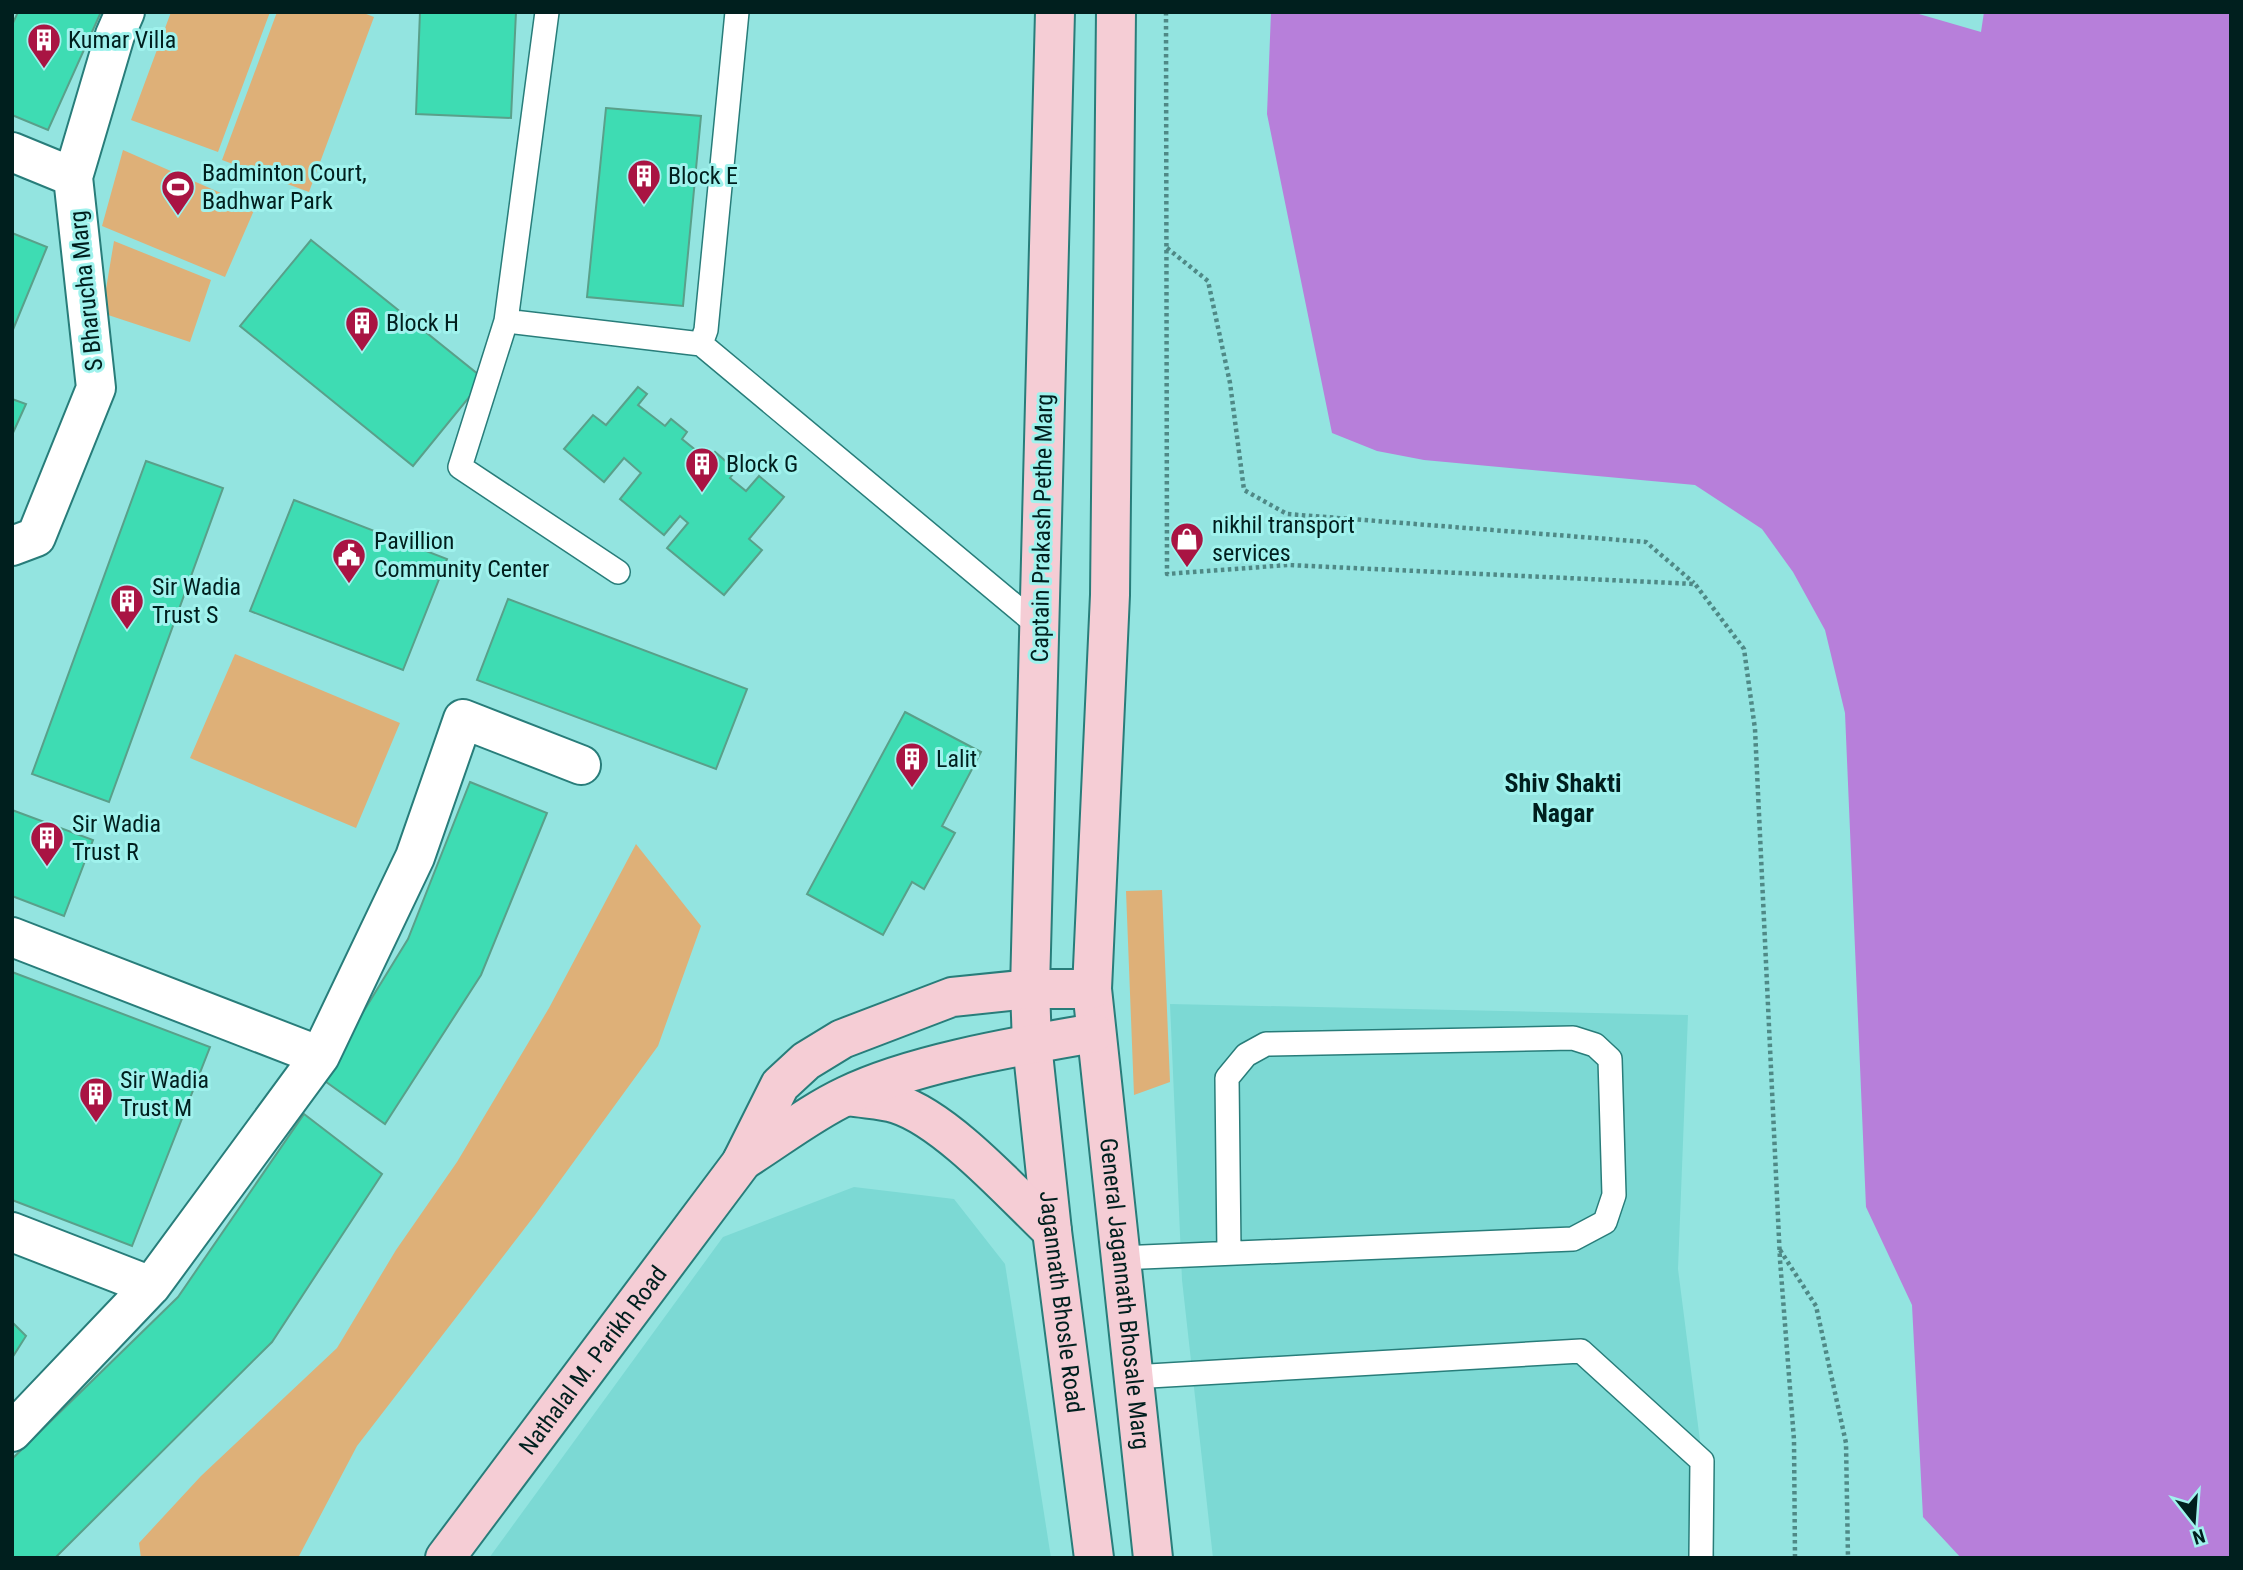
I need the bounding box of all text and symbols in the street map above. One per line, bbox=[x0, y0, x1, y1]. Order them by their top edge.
building icon: Kumar Villa bbox=[25, 21, 63, 70]
place label: Kumar Villa bbox=[68, 26, 176, 54]
building icon: Block E bbox=[625, 157, 663, 206]
place label: Badminton Court, Badhwar Park bbox=[202, 159, 367, 215]
place label: Block E bbox=[668, 162, 738, 190]
sports icon: Badminton Court, Badhwar Park bbox=[159, 168, 197, 217]
street label: S Bharucha Marg bbox=[64, 209, 108, 373]
building icon: Block H bbox=[343, 304, 381, 353]
place label: Block H bbox=[386, 309, 459, 337]
street label: Captain Prakash Pethe Marg bbox=[1026, 393, 1058, 663]
building icon: Block G bbox=[683, 445, 721, 494]
place label: Block G bbox=[726, 450, 798, 478]
place label: nikhil transport services bbox=[1212, 511, 1355, 567]
shop icon: nikhil transport services bbox=[1168, 520, 1206, 569]
place label: Pavillion Community Center bbox=[374, 527, 549, 583]
public building icon: Pavillion Community Center bbox=[330, 536, 368, 585]
place label: Sir Wadia Trust S bbox=[152, 573, 241, 629]
building icon: Sir Wadia Trust S bbox=[108, 582, 146, 631]
building icon: Lalit bbox=[893, 740, 931, 789]
place label: Lalit bbox=[936, 745, 977, 773]
district label: Shiv Shakti Nagar bbox=[1504, 768, 1622, 828]
place label: Sir Wadia Trust R bbox=[72, 810, 161, 866]
building icon: Sir Wadia Trust R bbox=[28, 819, 66, 868]
place label: Sir Wadia Trust M bbox=[120, 1066, 209, 1122]
building icon: Sir Wadia Trust M bbox=[77, 1075, 115, 1124]
street label: General Jagannath Bhosale Marg bbox=[1094, 1137, 1155, 1451]
street label: Jagannath Bhosle Road bbox=[1034, 1190, 1089, 1415]
street label: Nathalal M. Parikh Road bbox=[513, 1261, 673, 1460]
north arrow bbox=[2159, 1486, 2229, 1556]
text: N bbox=[2190, 1524, 2208, 1549]

